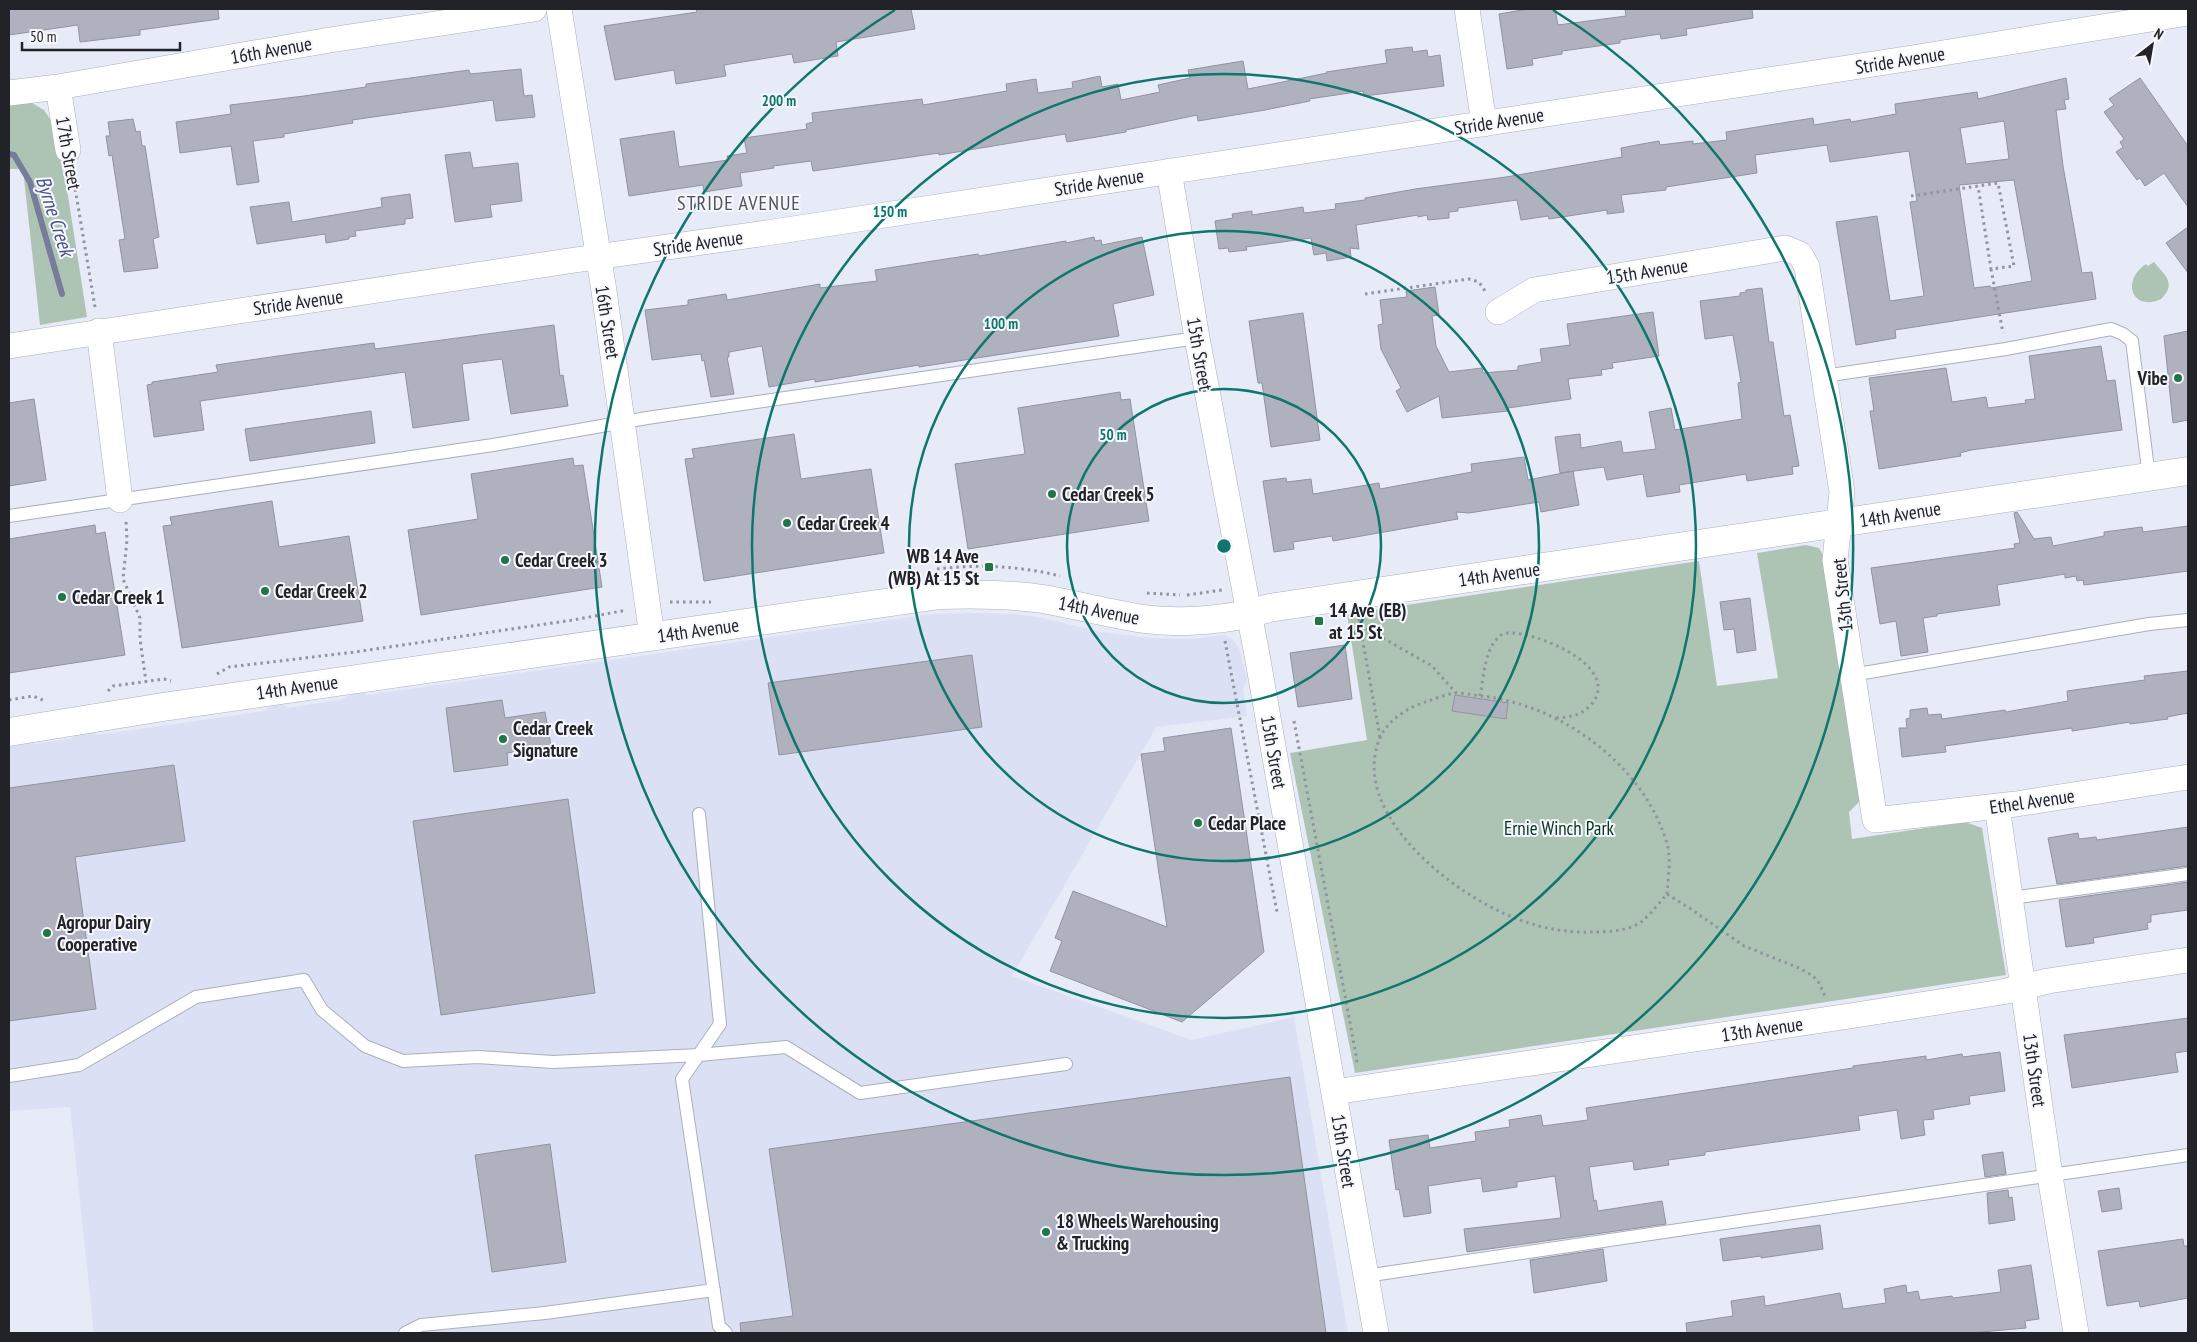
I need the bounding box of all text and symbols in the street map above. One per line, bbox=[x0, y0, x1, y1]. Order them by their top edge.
scale bar bbox=[22, 20, 180, 52]
north arrow bbox=[2127, 20, 2177, 70]
text: N bbox=[2151, 24, 2167, 44]
text: 50 m bbox=[30, 27, 56, 46]
street label: 16th Avenue bbox=[228, 31, 314, 69]
street label: Stride Avenue bbox=[1854, 41, 1947, 79]
text: 200 m bbox=[762, 91, 796, 110]
street label: Stride Avenue bbox=[1453, 102, 1546, 140]
street label: 17th Street bbox=[51, 115, 87, 192]
street label: Stride Avenue bbox=[1053, 163, 1146, 201]
water label: Byrne Creek bbox=[30, 173, 81, 261]
district label: STRIDE AVENUE bbox=[677, 190, 801, 216]
text: 150 m bbox=[873, 202, 907, 221]
street label: Stride Avenue bbox=[652, 225, 745, 261]
street label: 15th Avenue bbox=[1604, 253, 1690, 289]
street label: Stride Avenue bbox=[252, 284, 345, 320]
street label: 16th Street bbox=[590, 284, 626, 361]
text: 100 m bbox=[984, 314, 1018, 333]
street label: 15th Street bbox=[1182, 315, 1218, 393]
place label: Vibe bbox=[2137, 366, 2168, 390]
marker: Vibe bbox=[2172, 372, 2184, 384]
text: 50 m bbox=[1099, 425, 1127, 444]
place label: Cedar Creek 5 bbox=[1062, 482, 1155, 506]
marker: Cedar Creek 5 bbox=[1046, 488, 1058, 500]
street label: 14th Avenue bbox=[1857, 496, 1943, 532]
place label: Cedar Creek 4 bbox=[797, 511, 890, 535]
marker: Cedar Creek 4 bbox=[781, 517, 793, 529]
centre of rings bbox=[1215, 537, 1233, 555]
place label: WB 14 Ave (WB) At 15 St bbox=[888, 544, 979, 590]
place label: Cedar Creek 3 bbox=[515, 548, 608, 572]
marker: Cedar Creek 3 bbox=[499, 554, 511, 566]
street label: 14th Avenue bbox=[1457, 556, 1542, 592]
street label: 13th Street bbox=[1826, 556, 1858, 633]
marker: WB 14 Ave (WB) At 15 St bbox=[983, 561, 995, 573]
place label: Cedar Creek 2 bbox=[275, 579, 368, 603]
place label: Cedar Creek 1 bbox=[72, 585, 165, 609]
marker: Cedar Creek 2 bbox=[259, 585, 271, 597]
street label: 14th Avenue bbox=[1056, 590, 1142, 630]
marker: Cedar Creek 1 bbox=[56, 591, 68, 603]
place label: 14 Ave (EB) at 15 St bbox=[1329, 598, 1407, 644]
street label: 14th Avenue bbox=[656, 612, 741, 648]
marker: 14 Ave (EB) at 15 St bbox=[1313, 615, 1325, 627]
street label: 14th Avenue bbox=[255, 669, 340, 705]
street label: 15th Street bbox=[1256, 713, 1292, 791]
place label: Cedar Creek Signature bbox=[513, 716, 593, 762]
marker: Cedar Creek Signature bbox=[497, 733, 509, 745]
street label: Ethel Avenue bbox=[1988, 783, 2076, 819]
place label: Cedar Place bbox=[1208, 811, 1286, 835]
park label: Ernie Winch Park bbox=[1504, 816, 1615, 840]
marker: Cedar Place bbox=[1192, 817, 1204, 829]
place label: Agropur Dairy Cooperative bbox=[56, 910, 151, 956]
marker: Agropur Dairy Cooperative bbox=[41, 927, 53, 939]
street label: 13th Avenue bbox=[1720, 1011, 1805, 1047]
street label: 13th Street bbox=[2018, 1032, 2052, 1109]
street label: 15th Street bbox=[1326, 1113, 1362, 1190]
place label: 18 Wheels Warehousing & Trucking bbox=[1056, 1209, 1219, 1255]
marker: 18 Wheels Warehousing & Trucking bbox=[1040, 1226, 1052, 1238]

